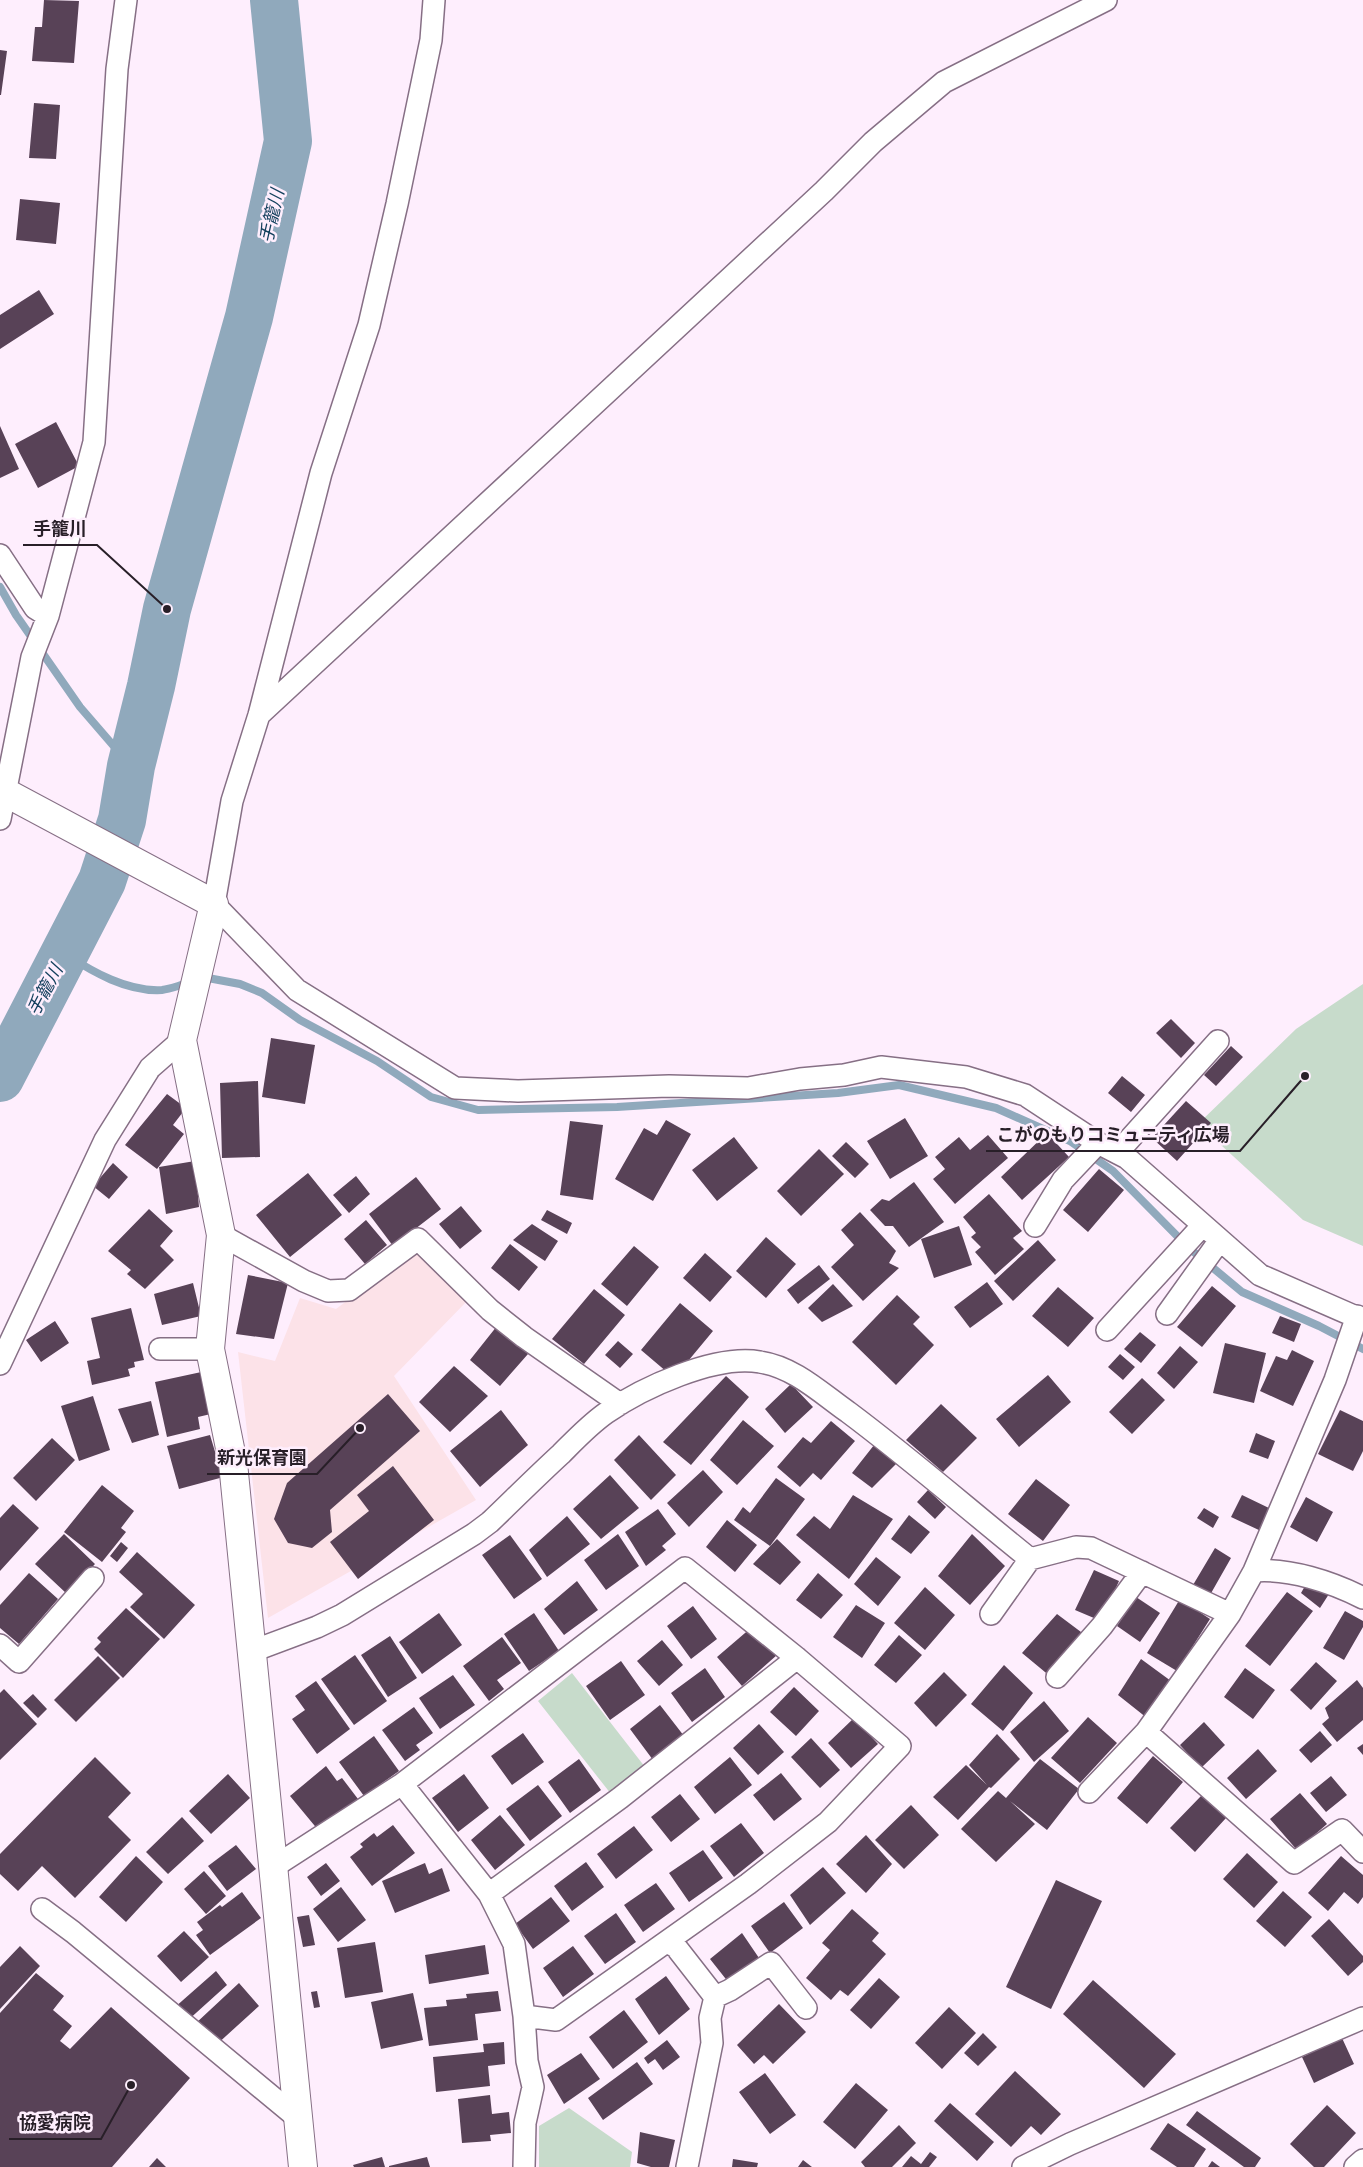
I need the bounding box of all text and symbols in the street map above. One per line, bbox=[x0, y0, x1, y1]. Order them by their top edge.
water label: 手籠川 bbox=[255, 185, 289, 245]
callout: 手籠川 bbox=[23, 512, 97, 545]
text: 手籠川 bbox=[33, 518, 87, 540]
water label: 手籠川 bbox=[23, 959, 68, 1019]
callout: こがのもりコミュニティ広場 bbox=[986, 1118, 1240, 1151]
text: こがのもりコミュニティ広場 bbox=[997, 1124, 1229, 1146]
callout: 新光保育園 bbox=[207, 1441, 317, 1474]
text: 新光保育園 bbox=[217, 1447, 307, 1469]
callout: 協愛病院 bbox=[9, 2106, 101, 2139]
text: 協愛病院 bbox=[19, 2112, 91, 2134]

